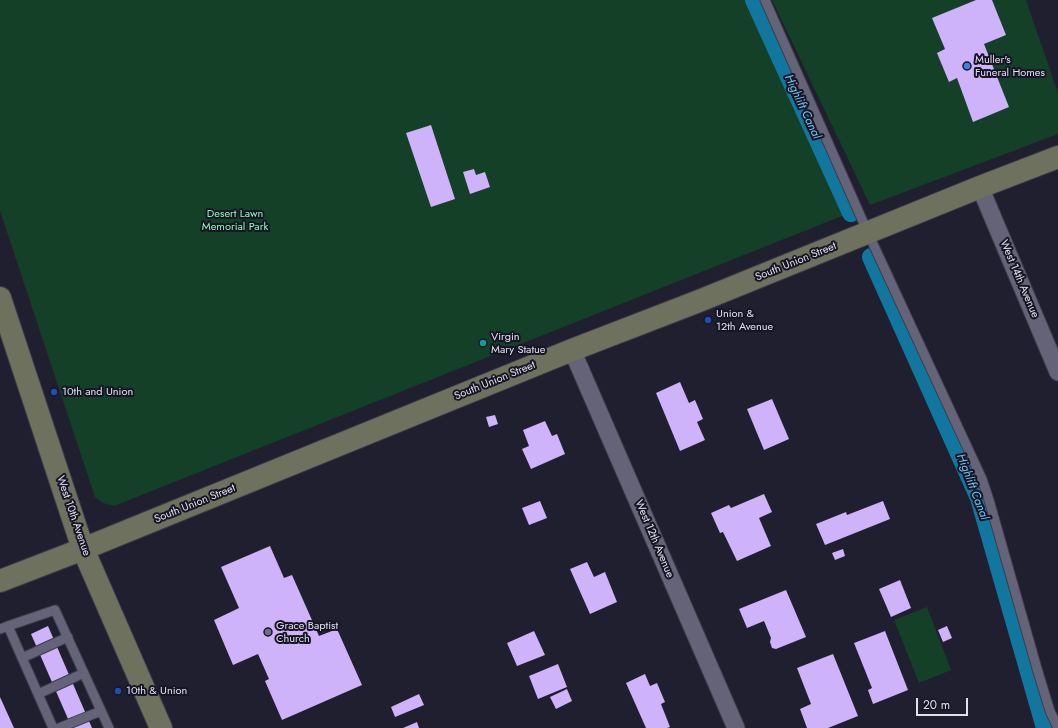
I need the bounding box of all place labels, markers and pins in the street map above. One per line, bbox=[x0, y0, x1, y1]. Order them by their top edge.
place label: Muller's Funeral Homes bbox=[975, 53, 1045, 79]
marker: Muller's Funeral Homes bbox=[962, 61, 972, 71]
place label: Union & 12th Avenue bbox=[716, 307, 773, 333]
marker: Union & 12th Avenue bbox=[703, 315, 713, 325]
place label: Virgin Mary Statue bbox=[491, 330, 545, 356]
marker: Virgin Mary Statue bbox=[478, 338, 488, 348]
place label: 10th and Union bbox=[62, 385, 133, 399]
marker: 10th and Union bbox=[49, 387, 59, 397]
place label: Grace Baptist Church bbox=[276, 619, 338, 645]
marker: Grace Baptist Church bbox=[263, 627, 273, 637]
place label: 10th & Union bbox=[126, 684, 187, 698]
marker: 10th & Union bbox=[113, 686, 123, 696]

